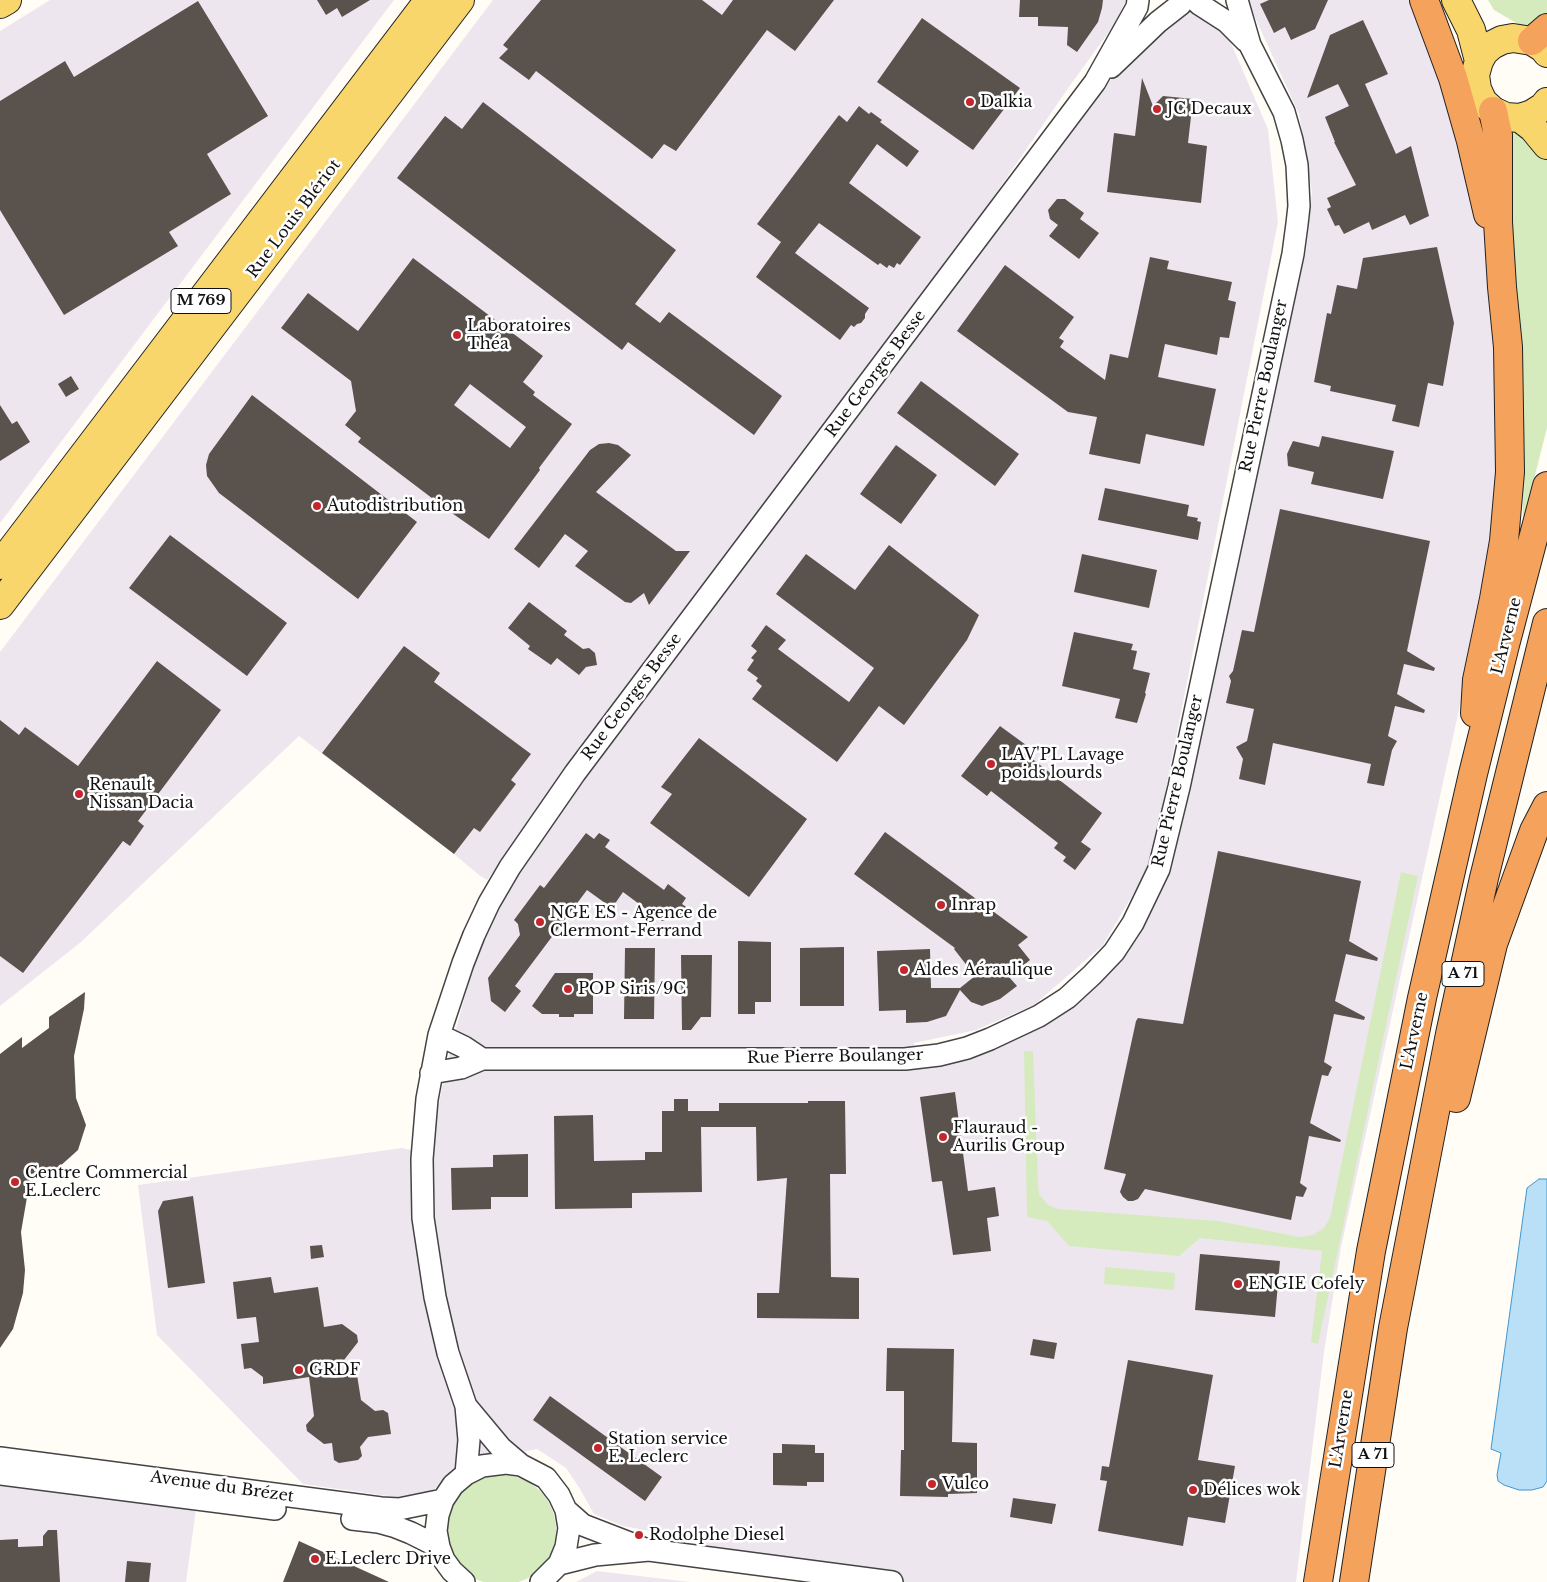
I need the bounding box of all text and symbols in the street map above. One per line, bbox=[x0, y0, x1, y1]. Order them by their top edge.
place label: Dalkia bbox=[980, 92, 1032, 112]
marker: Dalkia bbox=[964, 96, 976, 108]
place label: JC Decaux bbox=[1167, 99, 1252, 119]
marker: JC Decaux bbox=[1151, 103, 1163, 115]
street label: Rue Louis Blériot bbox=[243, 156, 345, 282]
road number: M 769 bbox=[171, 288, 231, 314]
street label: Rue Pierre Boulanger bbox=[1236, 298, 1292, 474]
street label: Rue Georges Besse bbox=[822, 307, 930, 441]
place label: Laboratoires Théa bbox=[467, 316, 571, 354]
marker: Laboratoires Théa bbox=[451, 329, 463, 341]
place label: Autodistribution bbox=[327, 496, 463, 516]
marker: Autodistribution bbox=[311, 500, 323, 512]
street label: L'Arverne bbox=[1488, 595, 1526, 677]
street label: Rue Georges Besse bbox=[578, 630, 686, 764]
street label: Rue Pierre Boulanger bbox=[1149, 693, 1207, 869]
place label: LAV'PL Lavage poids lourds bbox=[1001, 745, 1124, 783]
marker: LAV'PL Lavage poids lourds bbox=[985, 758, 997, 770]
place label: Renault Nissan Dacia bbox=[89, 775, 193, 813]
marker: Renault Nissan Dacia bbox=[73, 788, 85, 800]
place label: Inrap bbox=[951, 895, 996, 915]
marker: Inrap bbox=[935, 899, 947, 911]
place label: NGE ES - Agence de Clermont-Ferrand bbox=[550, 903, 717, 941]
marker: NGE ES - Agence de Clermont-Ferrand bbox=[534, 916, 546, 928]
place label: Aldes Aéraulique bbox=[914, 960, 1053, 980]
road number: A 71 bbox=[1442, 962, 1484, 986]
marker: Aldes Aéraulique bbox=[898, 964, 910, 976]
place label: POP Siris/9C bbox=[578, 979, 686, 999]
marker: POP Siris/9C bbox=[562, 983, 574, 995]
street label: L'Arverne bbox=[1397, 990, 1433, 1072]
street label: Rue Pierre Boulanger bbox=[747, 1046, 923, 1068]
place label: Flauraud - Aurilis Group bbox=[953, 1118, 1065, 1156]
marker: Flauraud - Aurilis Group bbox=[937, 1131, 949, 1143]
place label: Centre Commercial E.Leclerc bbox=[25, 1163, 188, 1201]
marker: Centre Commercial E.Leclerc bbox=[9, 1176, 21, 1188]
place label: ENGIE Cofely bbox=[1248, 1274, 1365, 1294]
marker: ENGIE Cofely bbox=[1232, 1278, 1244, 1290]
place label: GRDF bbox=[309, 1360, 360, 1380]
marker: GRDF bbox=[293, 1364, 305, 1376]
street label: L'Arverne bbox=[1326, 1389, 1358, 1469]
place label: Station service E. Leclerc bbox=[608, 1429, 728, 1467]
marker: Station service E. Leclerc bbox=[592, 1442, 604, 1454]
road number: A 71 bbox=[1352, 1442, 1394, 1468]
street label: Avenue du Brézet bbox=[149, 1467, 295, 1507]
place label: Vulco bbox=[942, 1474, 989, 1494]
marker: Vulco bbox=[926, 1478, 938, 1490]
place label: Délices wok bbox=[1203, 1480, 1300, 1500]
marker: Délices wok bbox=[1187, 1484, 1199, 1496]
place label: Rodolphe Diesel bbox=[649, 1525, 784, 1545]
marker: Rodolphe Diesel bbox=[633, 1529, 645, 1541]
place label: E.Leclerc Drive bbox=[325, 1549, 451, 1569]
marker: E.Leclerc Drive bbox=[309, 1553, 321, 1565]

